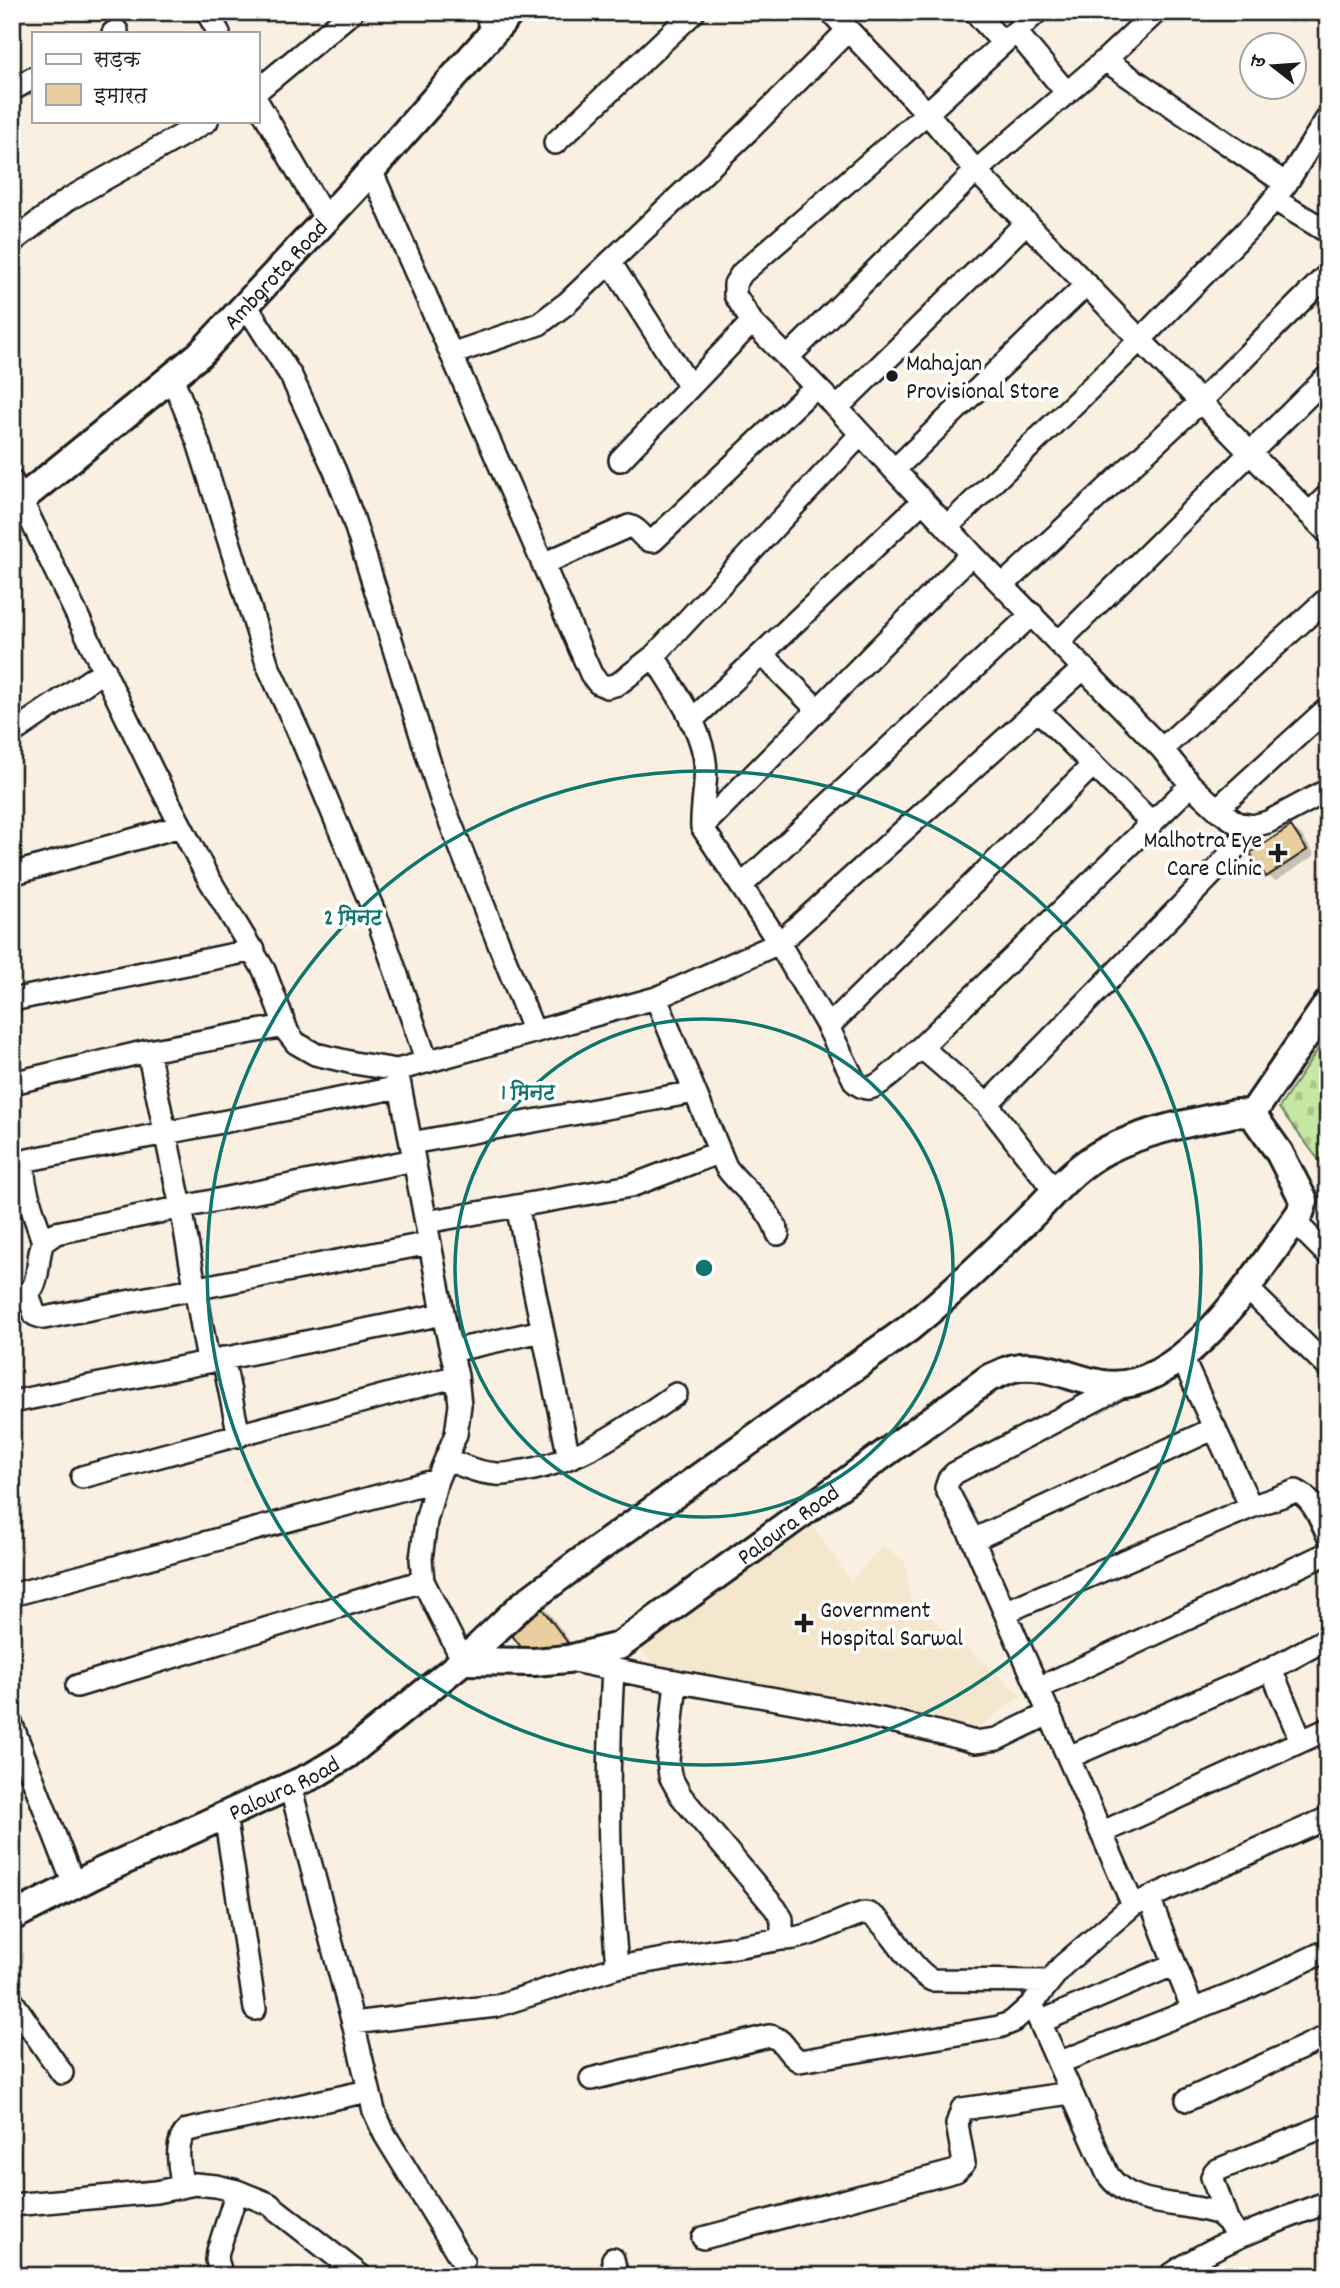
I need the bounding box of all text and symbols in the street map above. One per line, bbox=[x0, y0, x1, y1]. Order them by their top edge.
legend bbox=[32, 32, 259, 122]
north arrow bbox=[1238, 32, 1308, 102]
text: सड़क bbox=[93, 47, 141, 77]
text: उ bbox=[1245, 52, 1275, 72]
text: इमारत bbox=[93, 83, 148, 113]
street label: Ambgrota Road bbox=[217, 213, 338, 339]
place label: Mahajan Provisional Store bbox=[906, 348, 1059, 410]
marker: Mahajan Provisional Store bbox=[884, 368, 900, 384]
place label: Malhotra Eye Care Clinic bbox=[1144, 825, 1262, 887]
marker: Malhotra Eye Care Clinic bbox=[1268, 843, 1288, 863]
text: 2 मिनट bbox=[324, 904, 383, 935]
text: 1 मिनट bbox=[501, 1079, 556, 1110]
centre of rings bbox=[692, 1256, 716, 1280]
street label: Paloura Road bbox=[731, 1477, 848, 1575]
place label: Government Hospital Sarwal bbox=[820, 1595, 963, 1657]
marker: Government Hospital Sarwal bbox=[794, 1613, 814, 1633]
street label: Paloura Road bbox=[224, 1749, 347, 1831]

